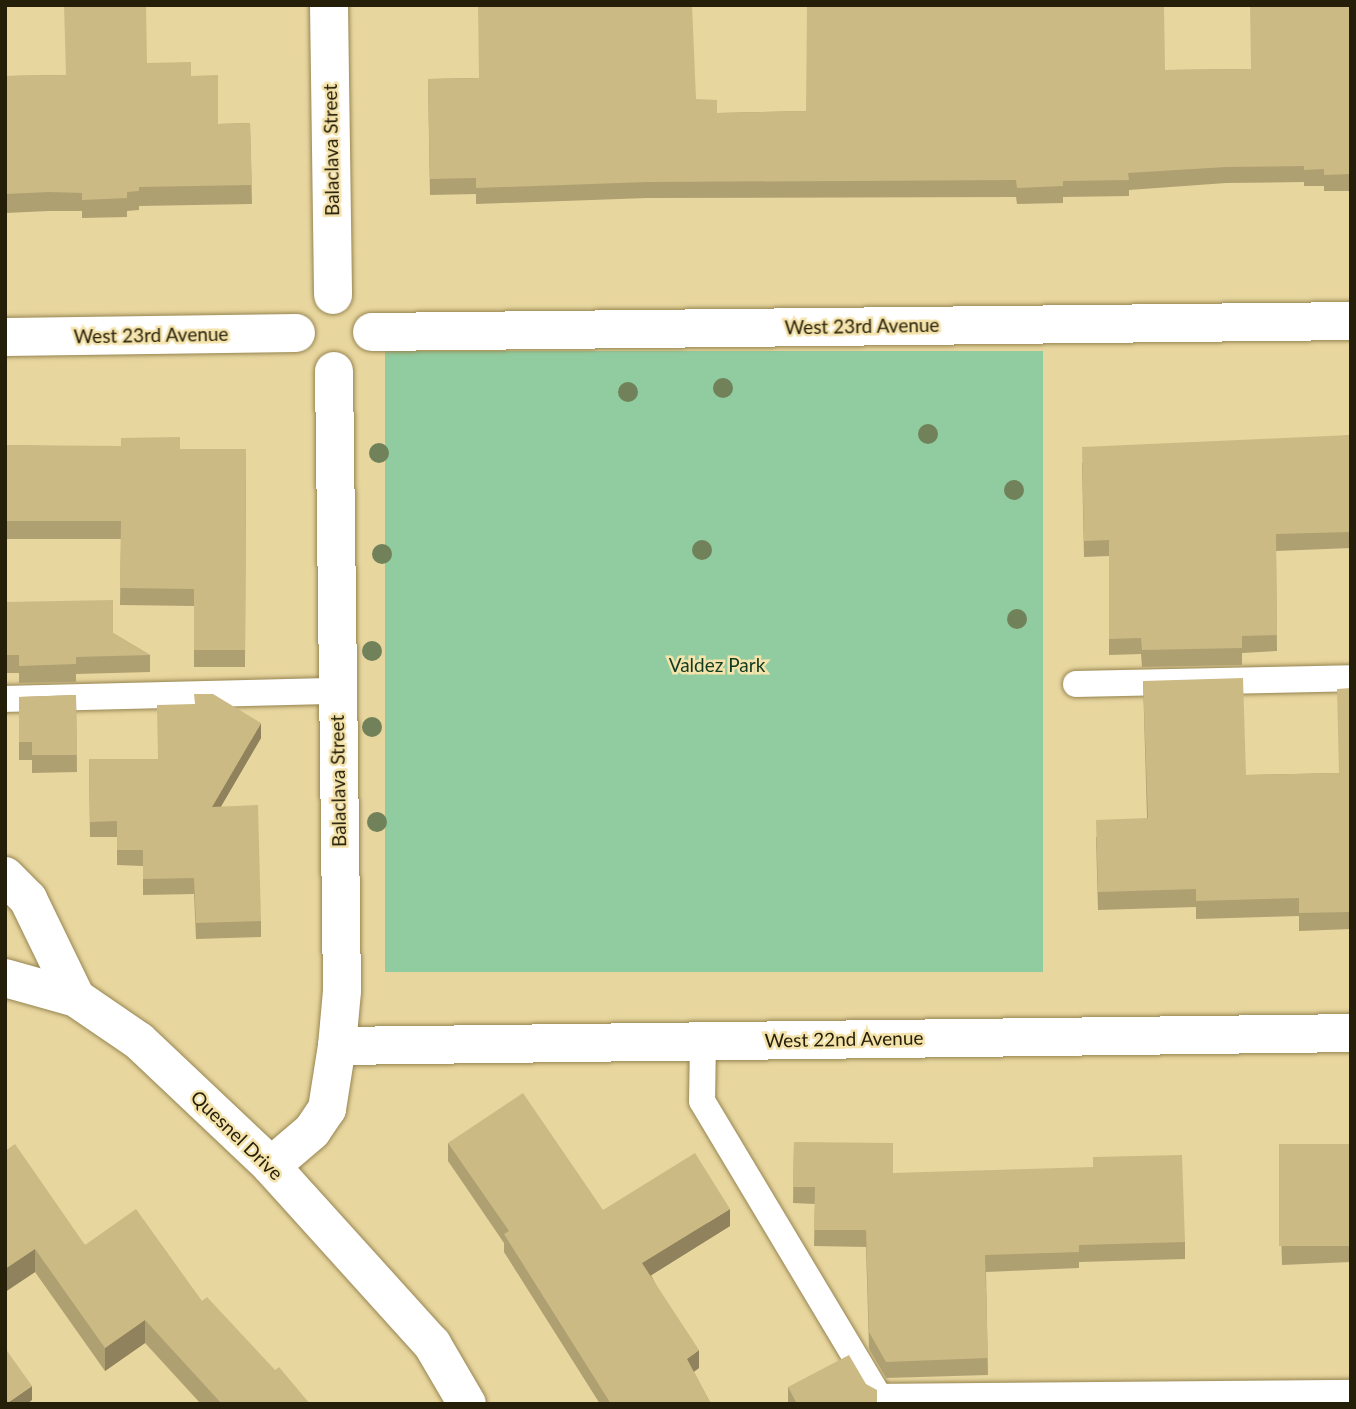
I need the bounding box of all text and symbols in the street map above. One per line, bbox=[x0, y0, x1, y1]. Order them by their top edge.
street label: Balaclava Street bbox=[318, 84, 344, 216]
street label: West 23rd Avenue bbox=[784, 313, 940, 339]
street label: West 23rd Avenue bbox=[73, 322, 229, 348]
park label: Valdez Park bbox=[669, 654, 765, 676]
street label: Balaclava Street bbox=[325, 715, 351, 847]
street label: West 22nd Avenue bbox=[764, 1026, 924, 1052]
street label: Quesnel Drive bbox=[186, 1085, 288, 1185]

